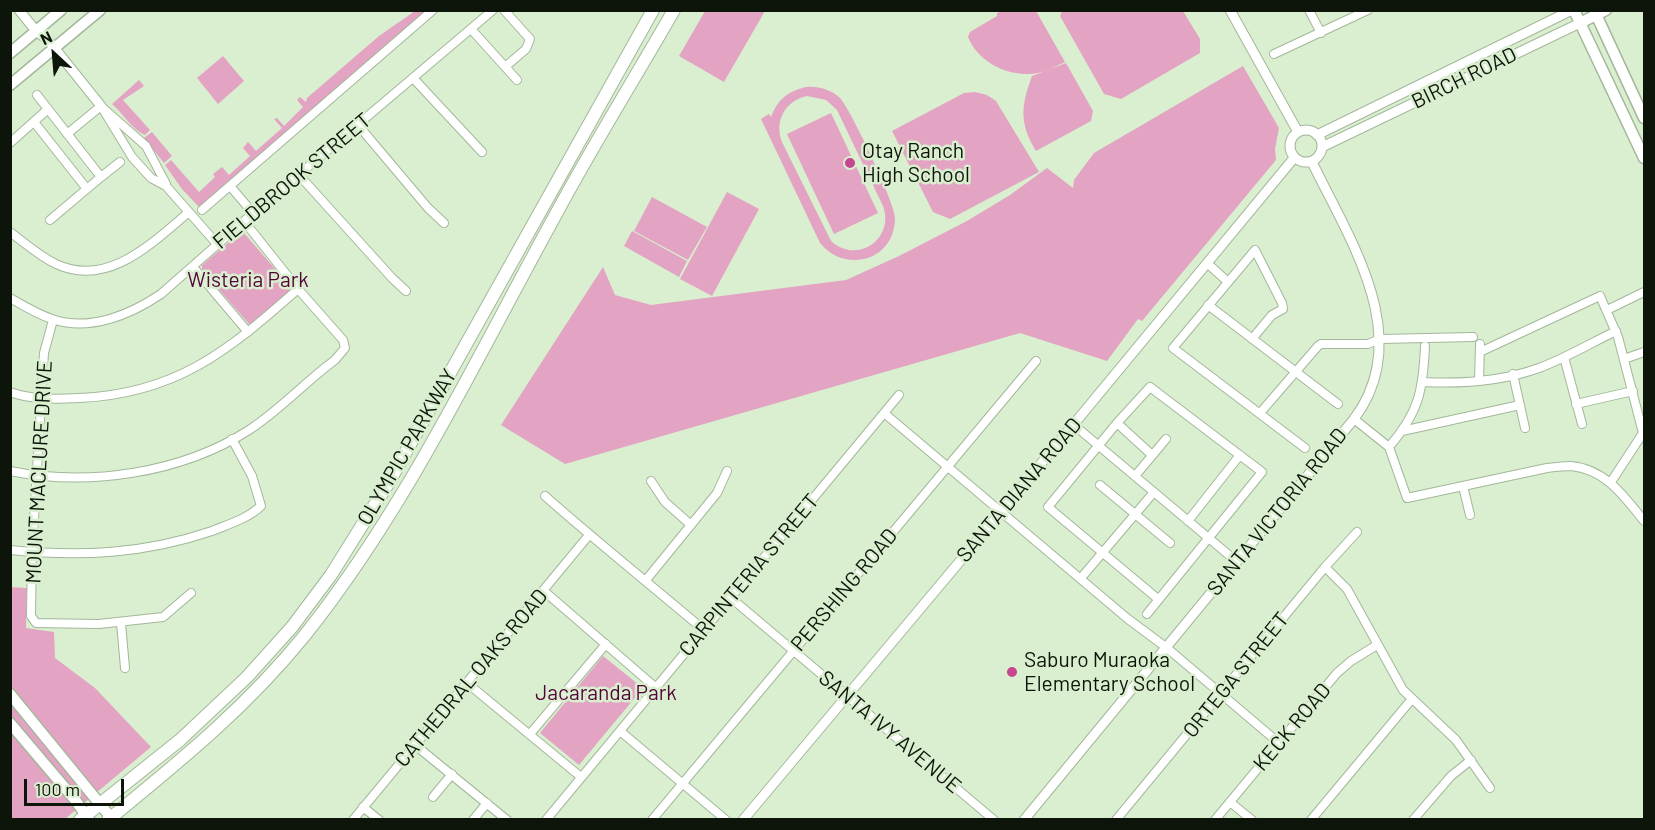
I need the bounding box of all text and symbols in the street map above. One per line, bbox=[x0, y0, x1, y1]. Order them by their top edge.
north arrow bbox=[24, 24, 84, 84]
text: N bbox=[37, 27, 55, 48]
street label: BIRCH ROAD bbox=[1407, 42, 1521, 114]
street label: FIELDBROOK STREET bbox=[208, 108, 376, 254]
place label: Otay Ranch High School bbox=[862, 138, 970, 188]
marker: Otay Ranch High School bbox=[843, 156, 857, 170]
park label: Wisteria Park bbox=[187, 267, 309, 293]
street label: MOUNT MACLURE DRIVE bbox=[21, 360, 57, 584]
street label: OLYMPIC PARKWAY bbox=[352, 364, 462, 530]
street label: SANTA DIANA ROAD bbox=[951, 413, 1087, 567]
street label: SANTA VICTORIA ROAD bbox=[1202, 423, 1352, 601]
street label: CARPINTERIA STREET bbox=[674, 489, 824, 661]
street label: PERSHING ROAD bbox=[785, 524, 903, 656]
street label: CATHEDRAL OAKS ROAD bbox=[389, 584, 553, 772]
street label: ORTEGA STREET bbox=[1178, 607, 1294, 743]
place label: Saburo Muraoka Elementary School bbox=[1024, 647, 1195, 697]
street label: SANTA IVY AVENUE bbox=[814, 665, 966, 799]
marker: Saburo Muraoka Elementary School bbox=[1005, 665, 1019, 679]
street label: KECK ROAD bbox=[1248, 678, 1336, 776]
park label: Jacaranda Park bbox=[535, 680, 677, 706]
scale bar bbox=[27, 767, 128, 805]
text: 100 m bbox=[35, 778, 80, 800]

